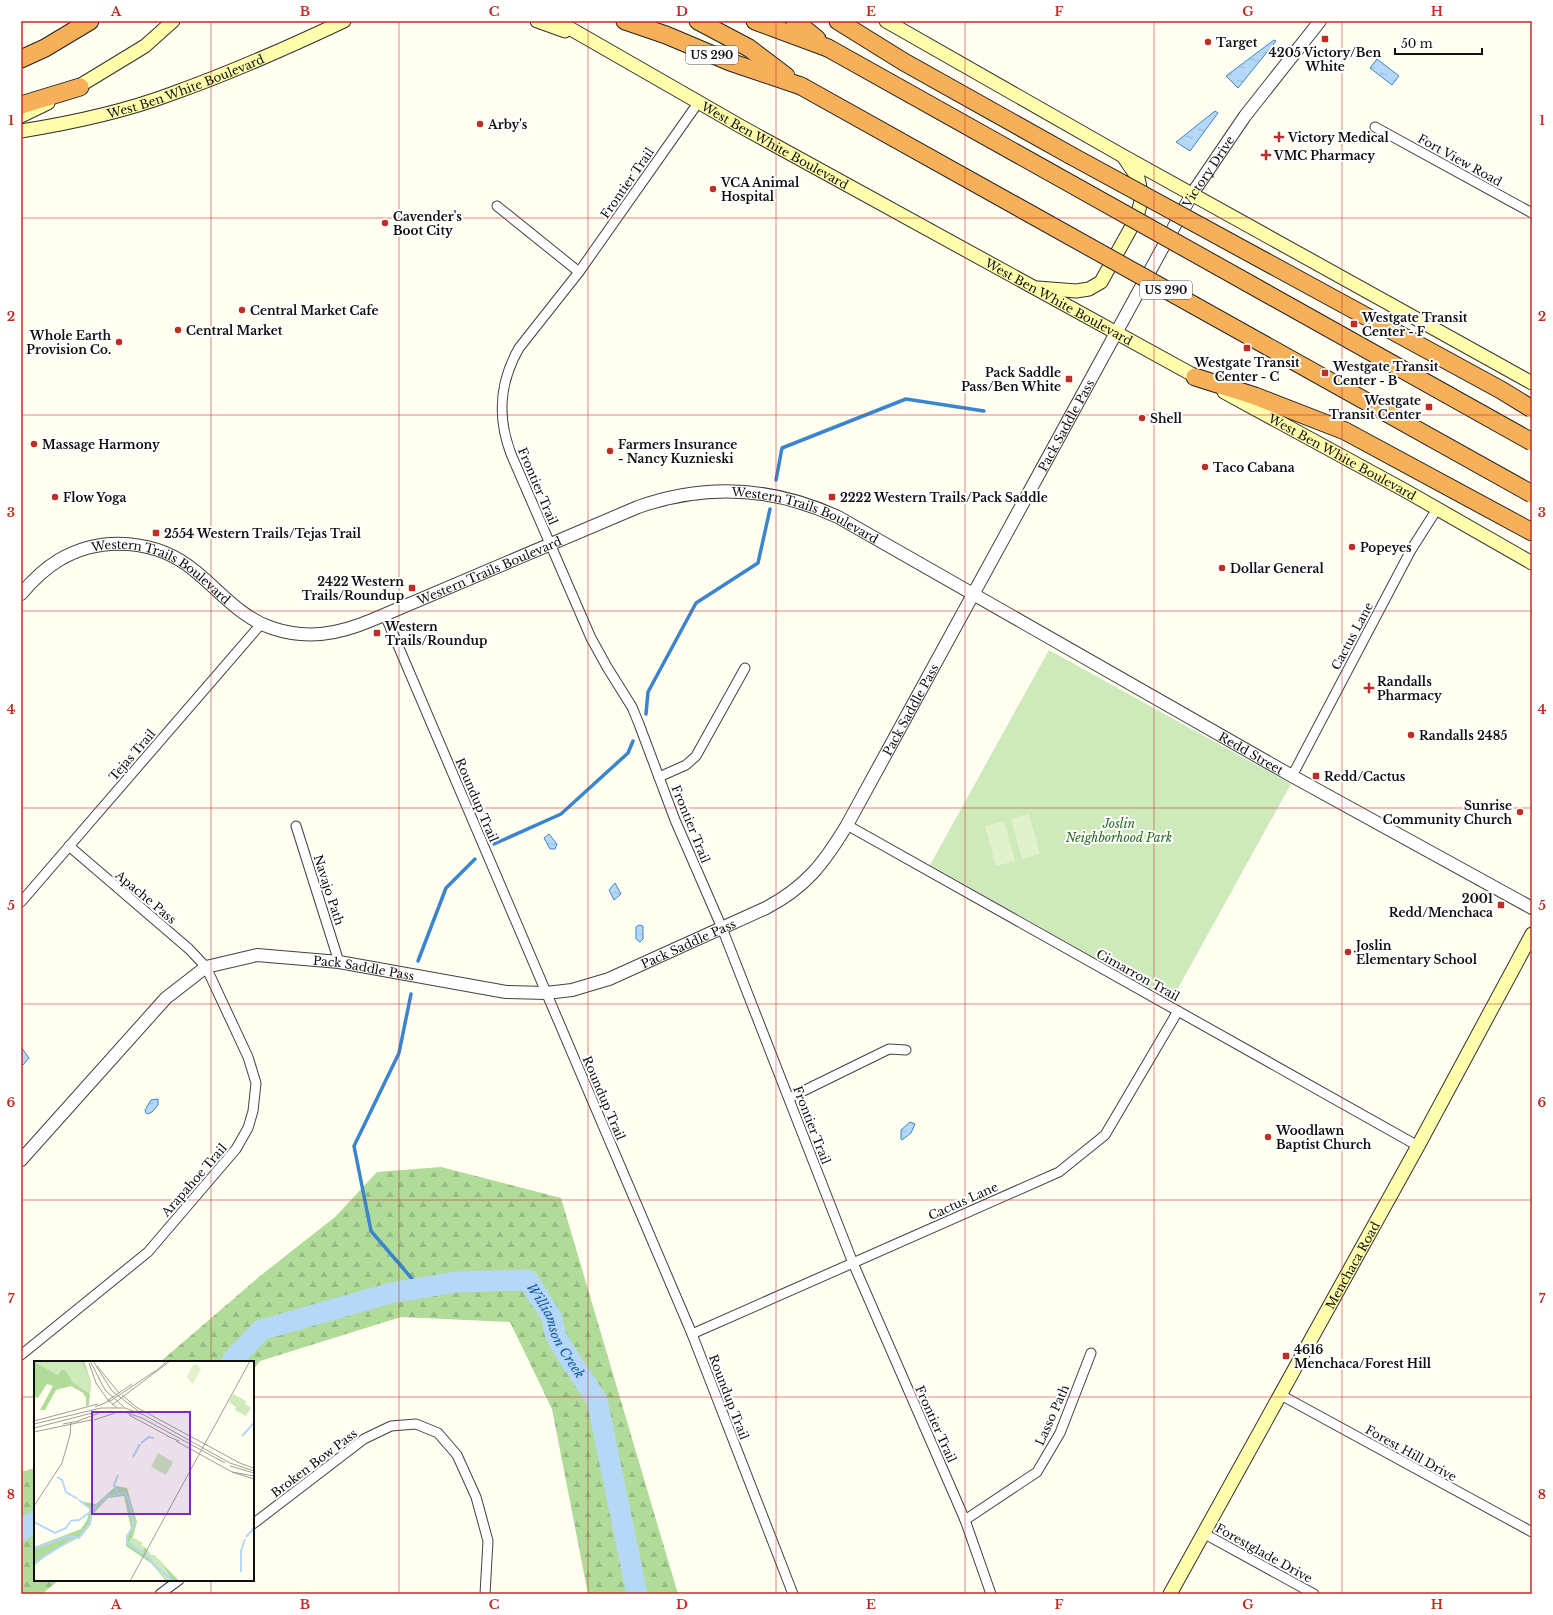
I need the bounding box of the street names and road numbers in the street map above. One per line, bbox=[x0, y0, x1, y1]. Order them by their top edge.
road number: US 290 bbox=[686, 46, 738, 64]
street label: West Ben White Boulevard bbox=[104, 51, 266, 121]
street label: West Ben White Boulevard bbox=[698, 98, 851, 192]
street label: Fort View Road bbox=[1415, 131, 1505, 189]
street label: Victory Drive bbox=[1178, 132, 1237, 211]
street label: Frontier Trail bbox=[597, 145, 657, 221]
street label: West Ben White Boulevard bbox=[982, 254, 1135, 348]
road number: US 290 bbox=[1140, 281, 1192, 299]
street label: Pack Saddle Pass bbox=[1034, 377, 1097, 474]
street label: West Ben White Boulevard bbox=[1265, 410, 1419, 503]
street label: Frontier Trail bbox=[515, 445, 561, 527]
street label: Western Trails Boulevard bbox=[730, 484, 881, 546]
street label: Western Trails Boulevard bbox=[414, 533, 564, 608]
street label: Western Trails Boulevard bbox=[89, 536, 234, 607]
street label: Cactus Lane bbox=[1328, 599, 1376, 673]
street label: Pack Saddle Pass bbox=[879, 661, 941, 758]
street label: Tejas Trail bbox=[106, 726, 158, 784]
street label: Redd Street bbox=[1216, 728, 1287, 777]
street label: Roundup Trail bbox=[453, 756, 502, 844]
street label: Frontier Trail bbox=[669, 783, 713, 865]
street label: Navajo Path bbox=[311, 853, 347, 927]
street label: Apache Pass bbox=[112, 867, 179, 927]
street label: Pack Saddle Pass bbox=[638, 915, 738, 971]
street label: Cimarron Trail bbox=[1094, 946, 1182, 1004]
street label: Pack Saddle Pass bbox=[313, 952, 416, 983]
street label: Roundup Trail bbox=[580, 1054, 629, 1142]
street label: Frontier Trail bbox=[790, 1084, 834, 1166]
street label: Arapahoe Trail bbox=[158, 1140, 230, 1220]
street label: Cactus Lane bbox=[926, 1179, 1000, 1223]
street label: Menchaca Road bbox=[1322, 1219, 1382, 1311]
street label: Roundup Trail bbox=[706, 1352, 752, 1442]
street label: Lasso Path bbox=[1032, 1382, 1072, 1448]
street label: Frontier Trail bbox=[912, 1383, 960, 1465]
street label: Forest Hill Drive bbox=[1363, 1422, 1459, 1484]
street label: Broken Bow Pass bbox=[268, 1426, 360, 1500]
street label: Forestglade Drive bbox=[1213, 1520, 1315, 1586]

